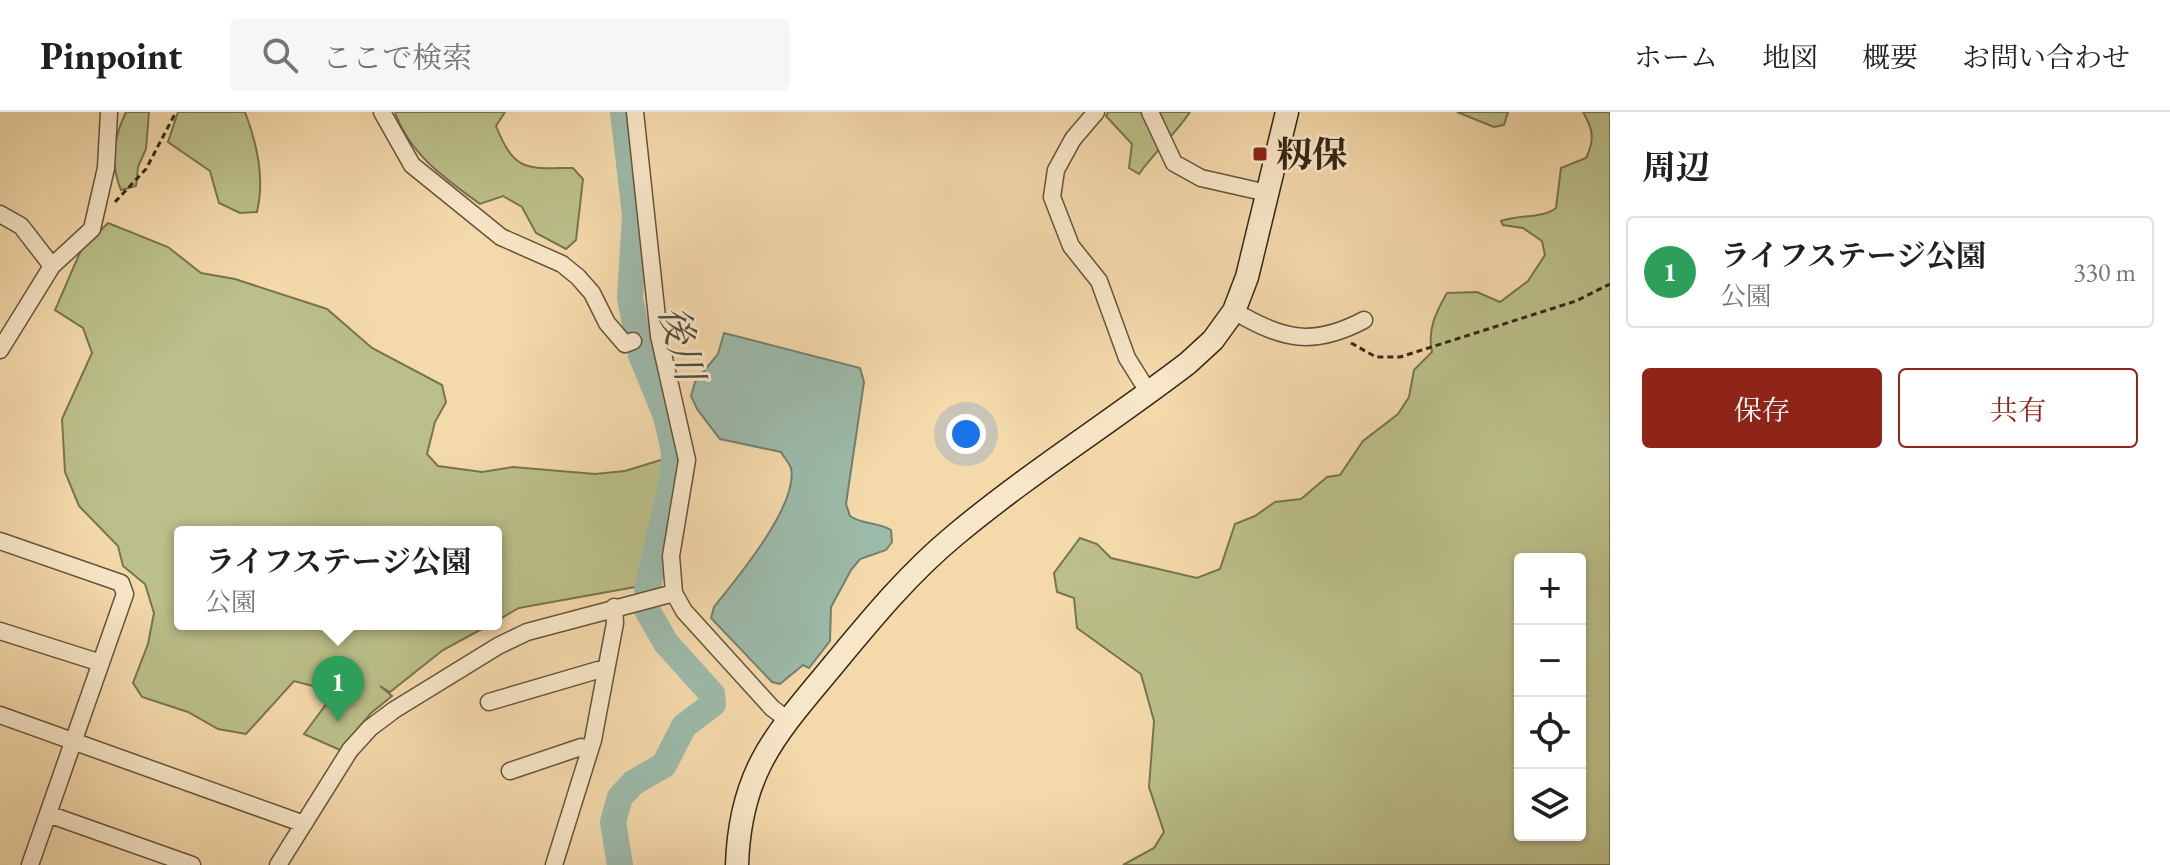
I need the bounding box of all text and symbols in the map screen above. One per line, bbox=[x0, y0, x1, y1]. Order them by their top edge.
search box bbox=[230, 19, 790, 91]
text: Pinpoint bbox=[40, 31, 182, 80]
icon: search bbox=[258, 33, 302, 77]
text: ここで検索 bbox=[322, 38, 472, 77]
text: ホーム bbox=[1634, 39, 1718, 75]
text: 地図 bbox=[1762, 39, 1818, 75]
text: 概要 bbox=[1862, 39, 1918, 75]
text: お問い合わせ bbox=[1962, 39, 2130, 75]
place label: 籾保 bbox=[1276, 131, 1348, 178]
marker: 籾保 bbox=[1251, 145, 1269, 163]
text: 周辺 bbox=[1642, 145, 1710, 189]
text: ライフステージ公園 bbox=[1720, 236, 1986, 275]
text: 1 bbox=[1663, 255, 1677, 289]
text: 330 m bbox=[2073, 255, 2136, 289]
text: 公園 bbox=[1720, 279, 1772, 313]
water label: 後川 bbox=[648, 300, 717, 390]
button: 保存 bbox=[1642, 368, 1882, 448]
button: 共有 bbox=[1898, 368, 2138, 448]
your location bbox=[946, 414, 986, 454]
popup bbox=[174, 526, 502, 630]
text: ライフステージ公園 bbox=[205, 542, 471, 581]
map controls bbox=[1514, 553, 1586, 841]
button: + bbox=[1514, 553, 1586, 625]
text: 公園 bbox=[205, 585, 257, 619]
button: − bbox=[1514, 625, 1586, 697]
pin: 1 bbox=[312, 656, 364, 722]
button: locate bbox=[1514, 697, 1586, 769]
button: layers bbox=[1514, 769, 1586, 841]

